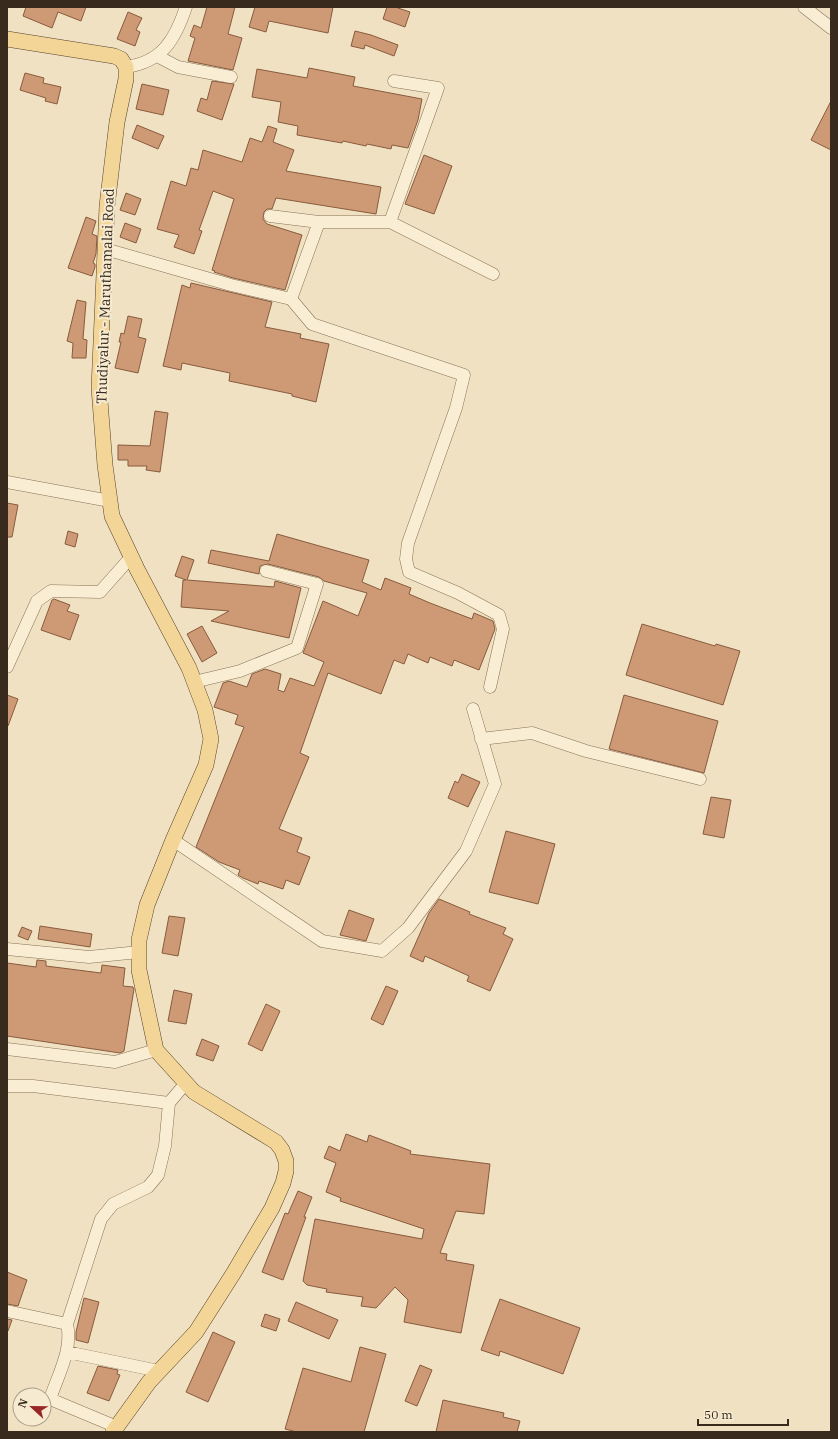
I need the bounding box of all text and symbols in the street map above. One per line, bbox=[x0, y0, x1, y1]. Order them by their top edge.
street label: Thudiyalur - Maruthamalai Road bbox=[92, 187, 118, 404]
north arrow bbox=[12, 1387, 52, 1427]
text: N bbox=[15, 1396, 31, 1410]
scale bar bbox=[698, 1401, 788, 1427]
text: 50 m bbox=[704, 1407, 733, 1422]

